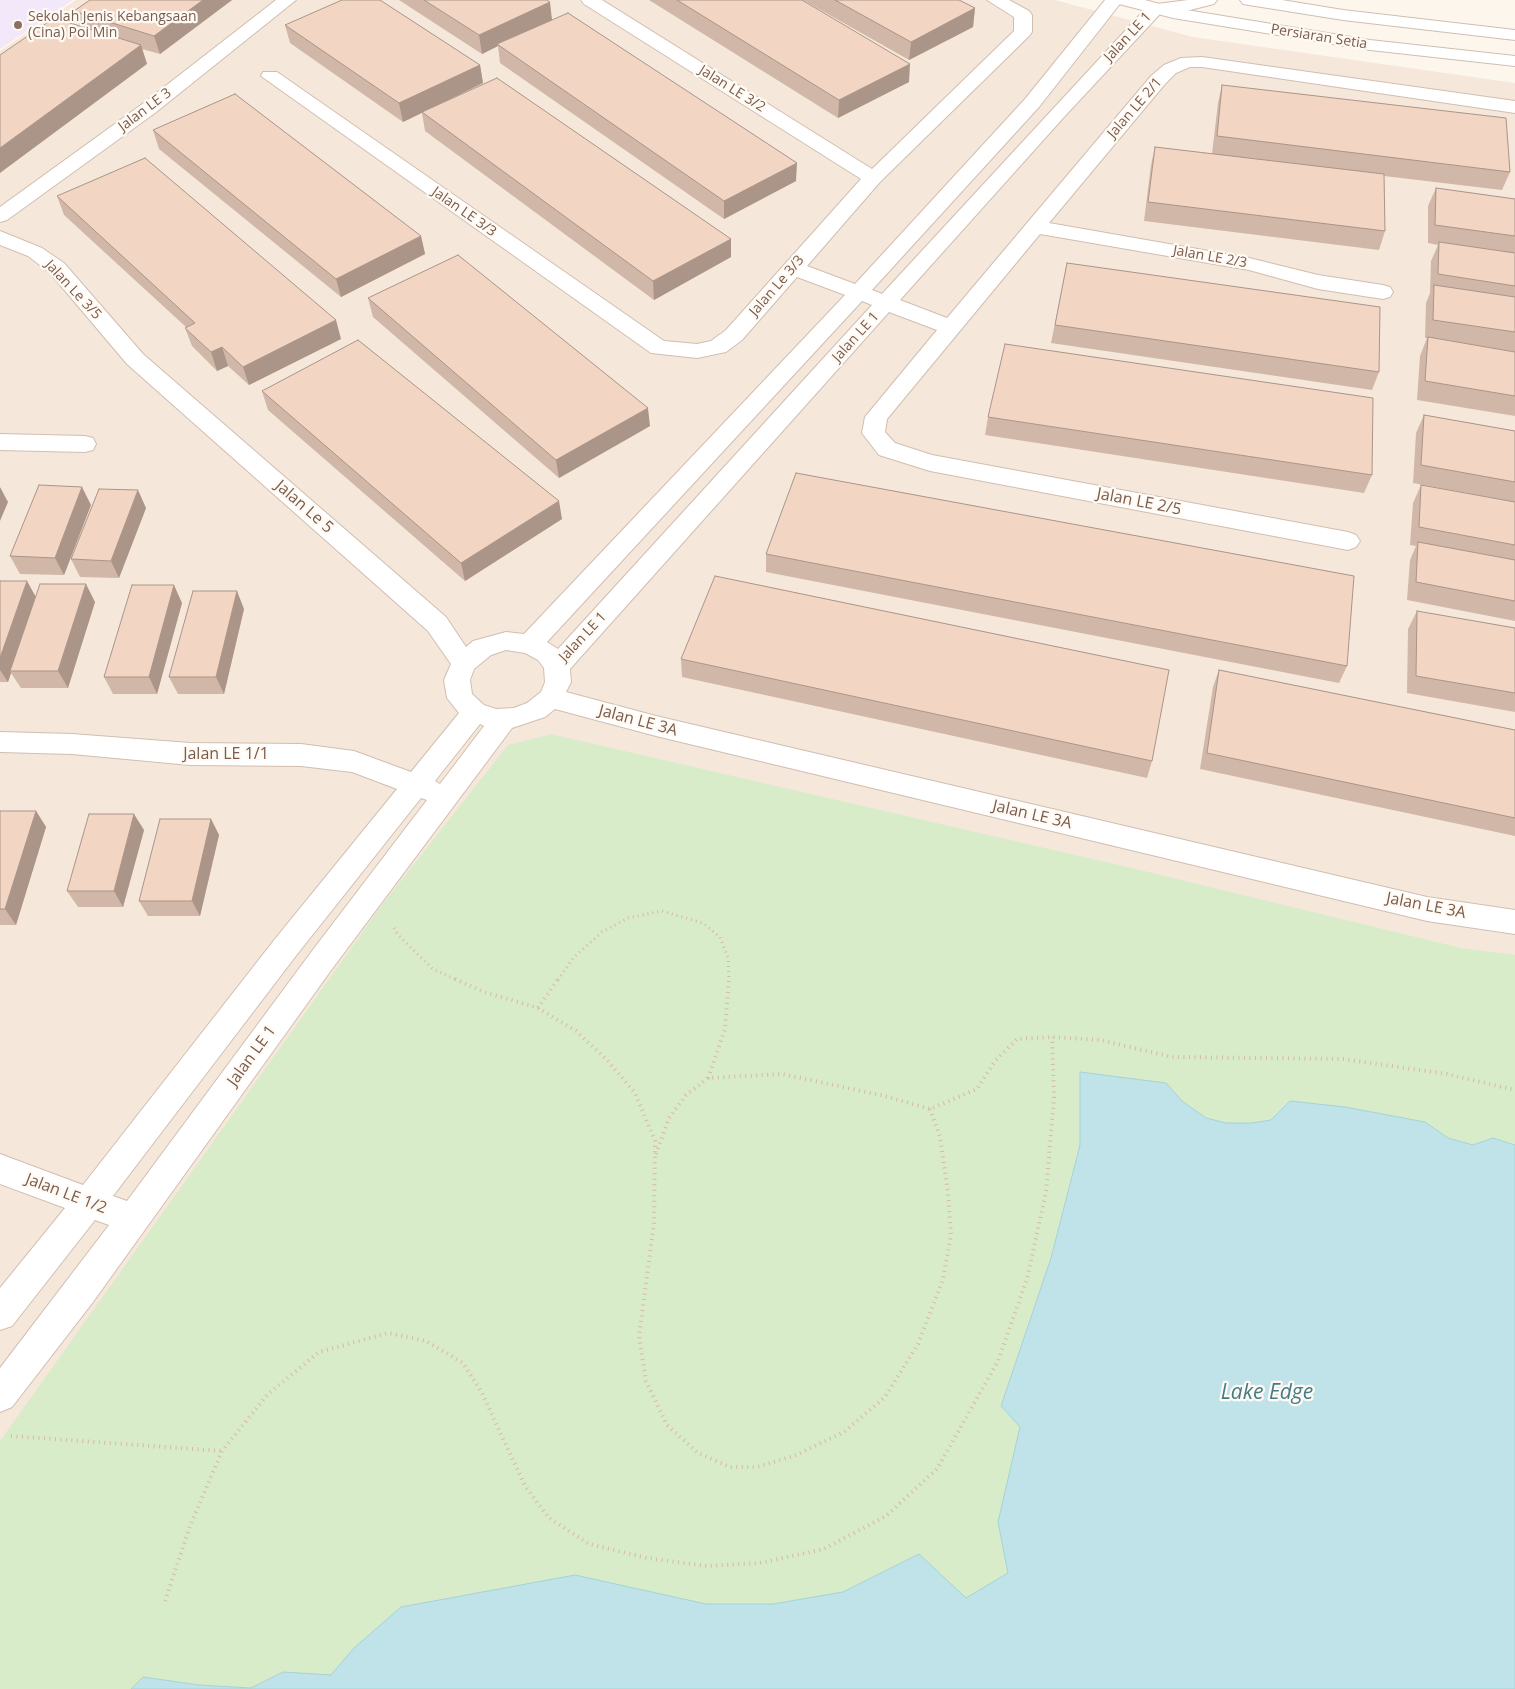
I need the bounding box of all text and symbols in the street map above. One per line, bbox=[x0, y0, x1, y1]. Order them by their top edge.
place label: Sekolah Jenis Kebangsaan (Cina) Poi Min bbox=[28, 9, 197, 41]
street label: Jalan LE 1 bbox=[1101, 9, 1155, 65]
marker: Sekolah Jenis Kebangsaan (Cina) Poi Min bbox=[12, 19, 24, 31]
street label: Persiaran Setia bbox=[1270, 21, 1368, 53]
street label: Jalan LE 3/2 bbox=[696, 62, 768, 116]
street label: Jalan LE 2/1 bbox=[1104, 74, 1166, 142]
street label: Jalan LE 3 bbox=[115, 85, 175, 135]
street label: Jalan LE 3/3 bbox=[428, 184, 500, 240]
street label: Jalan LE 2/3 bbox=[1172, 242, 1248, 272]
street label: Jalan Le 3/3 bbox=[746, 252, 808, 320]
street label: Jalan Le 3/5 bbox=[41, 257, 105, 323]
street label: Jalan LE 1 bbox=[829, 308, 883, 366]
street label: Jalan Le 5 bbox=[271, 477, 337, 537]
street label: Jalan LE 2/5 bbox=[1095, 484, 1183, 520]
street label: Jalan LE 1 bbox=[556, 609, 610, 665]
street label: Jalan LE 3A bbox=[597, 701, 679, 741]
street label: Jalan LE 1/1 bbox=[183, 744, 269, 764]
street label: Jalan LE 3A bbox=[991, 797, 1073, 833]
street label: Jalan LE 3A bbox=[1385, 889, 1467, 923]
street label: Jalan LE 1 bbox=[223, 1022, 281, 1090]
street label: Jalan LE 1/2 bbox=[23, 1170, 109, 1218]
water label: Lake Edge bbox=[1221, 1380, 1313, 1406]

